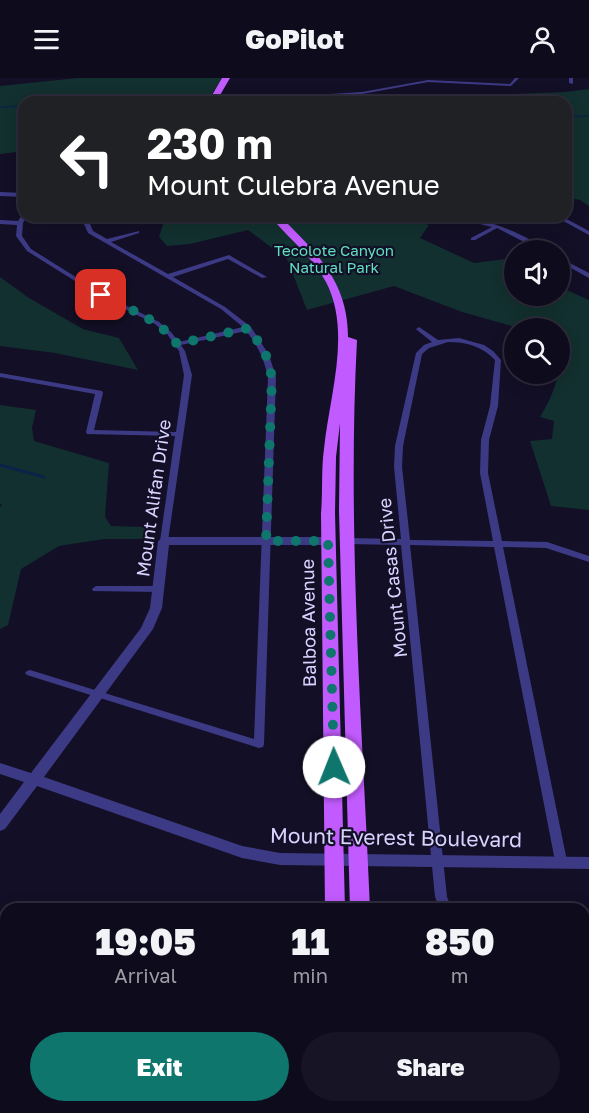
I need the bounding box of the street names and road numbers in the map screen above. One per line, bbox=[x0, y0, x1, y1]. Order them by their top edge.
street label: Mount Alifan Drive bbox=[131, 418, 175, 578]
street label: Mount Casas Drive bbox=[373, 497, 411, 659]
street label: Balboa Avenue bbox=[296, 559, 320, 687]
street label: Mount Everest Boulevard bbox=[270, 822, 522, 852]

